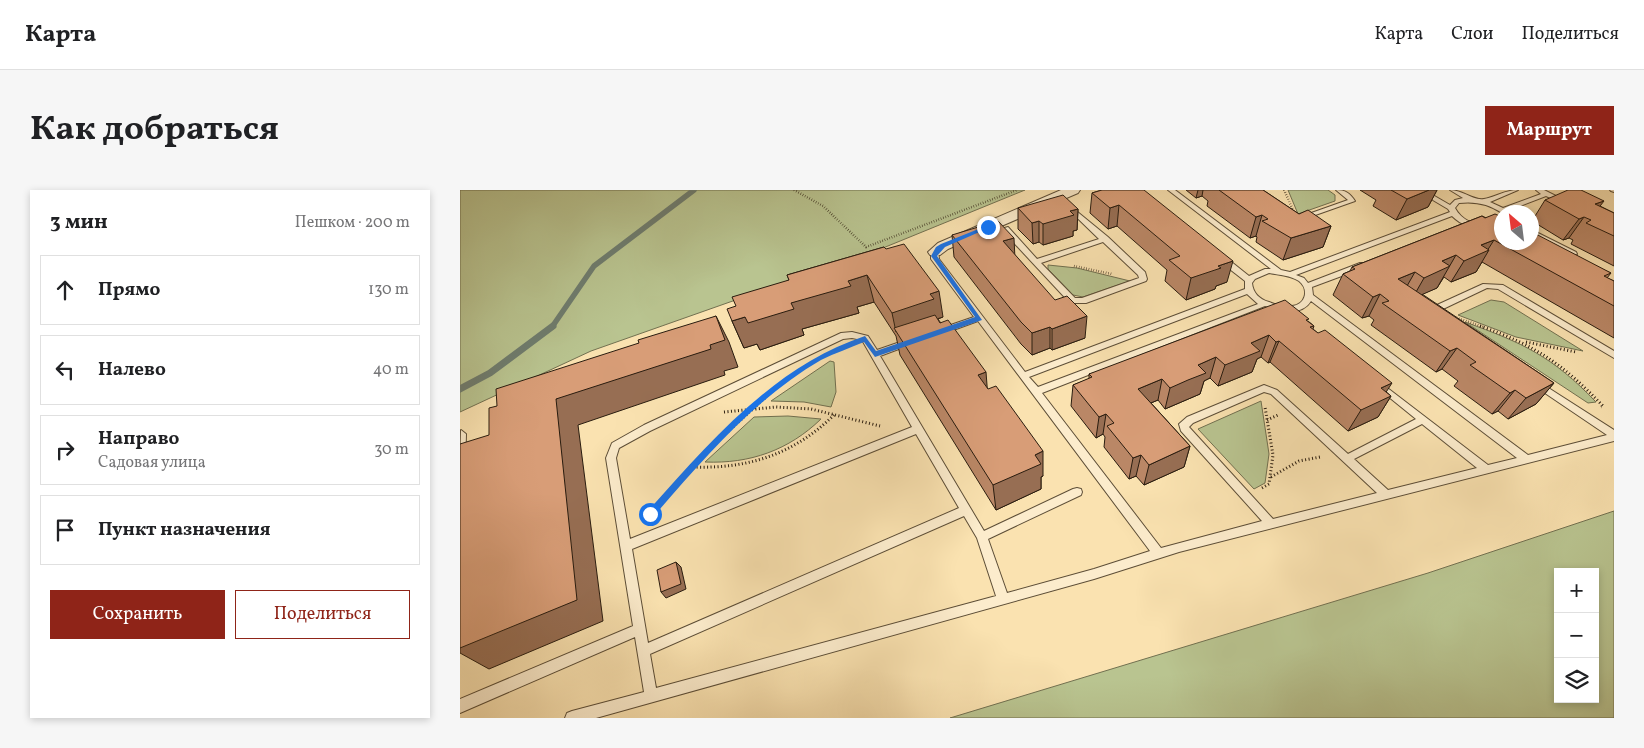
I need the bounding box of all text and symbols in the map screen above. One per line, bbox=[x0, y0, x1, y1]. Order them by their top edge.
text: Карта bbox=[25, 18, 96, 52]
text: Карта bbox=[1375, 22, 1423, 47]
text: Слои bbox=[1451, 22, 1493, 47]
text: Поделиться bbox=[1521, 22, 1619, 47]
text: Как добраться bbox=[30, 106, 279, 154]
button: Маршрут bbox=[1485, 106, 1614, 155]
north arrow bbox=[1494, 205, 1539, 250]
text: 3 мин bbox=[50, 208, 108, 237]
text: Пешком · 200 m bbox=[295, 212, 410, 234]
route end bbox=[977, 216, 1000, 239]
icon: ahead bbox=[51, 276, 79, 304]
text: Прямо bbox=[98, 277, 160, 303]
text: 130 m bbox=[368, 279, 409, 301]
icon: left bbox=[51, 356, 79, 384]
text: Налево bbox=[98, 357, 166, 383]
text: 40 m bbox=[373, 359, 409, 381]
text: Направо bbox=[98, 426, 180, 452]
icon: right bbox=[51, 436, 79, 464]
text: 30 m bbox=[374, 439, 409, 461]
text: Садовая улица bbox=[98, 452, 206, 474]
route start bbox=[639, 503, 662, 526]
icon: arrive bbox=[51, 516, 79, 544]
text: Пункт назначения bbox=[98, 517, 271, 543]
map controls bbox=[1554, 568, 1599, 703]
button: + bbox=[1554, 568, 1599, 613]
button: Сохранить bbox=[50, 590, 225, 639]
button: Поделиться bbox=[235, 590, 410, 639]
button: − bbox=[1554, 613, 1599, 658]
button: layers bbox=[1554, 658, 1599, 703]

